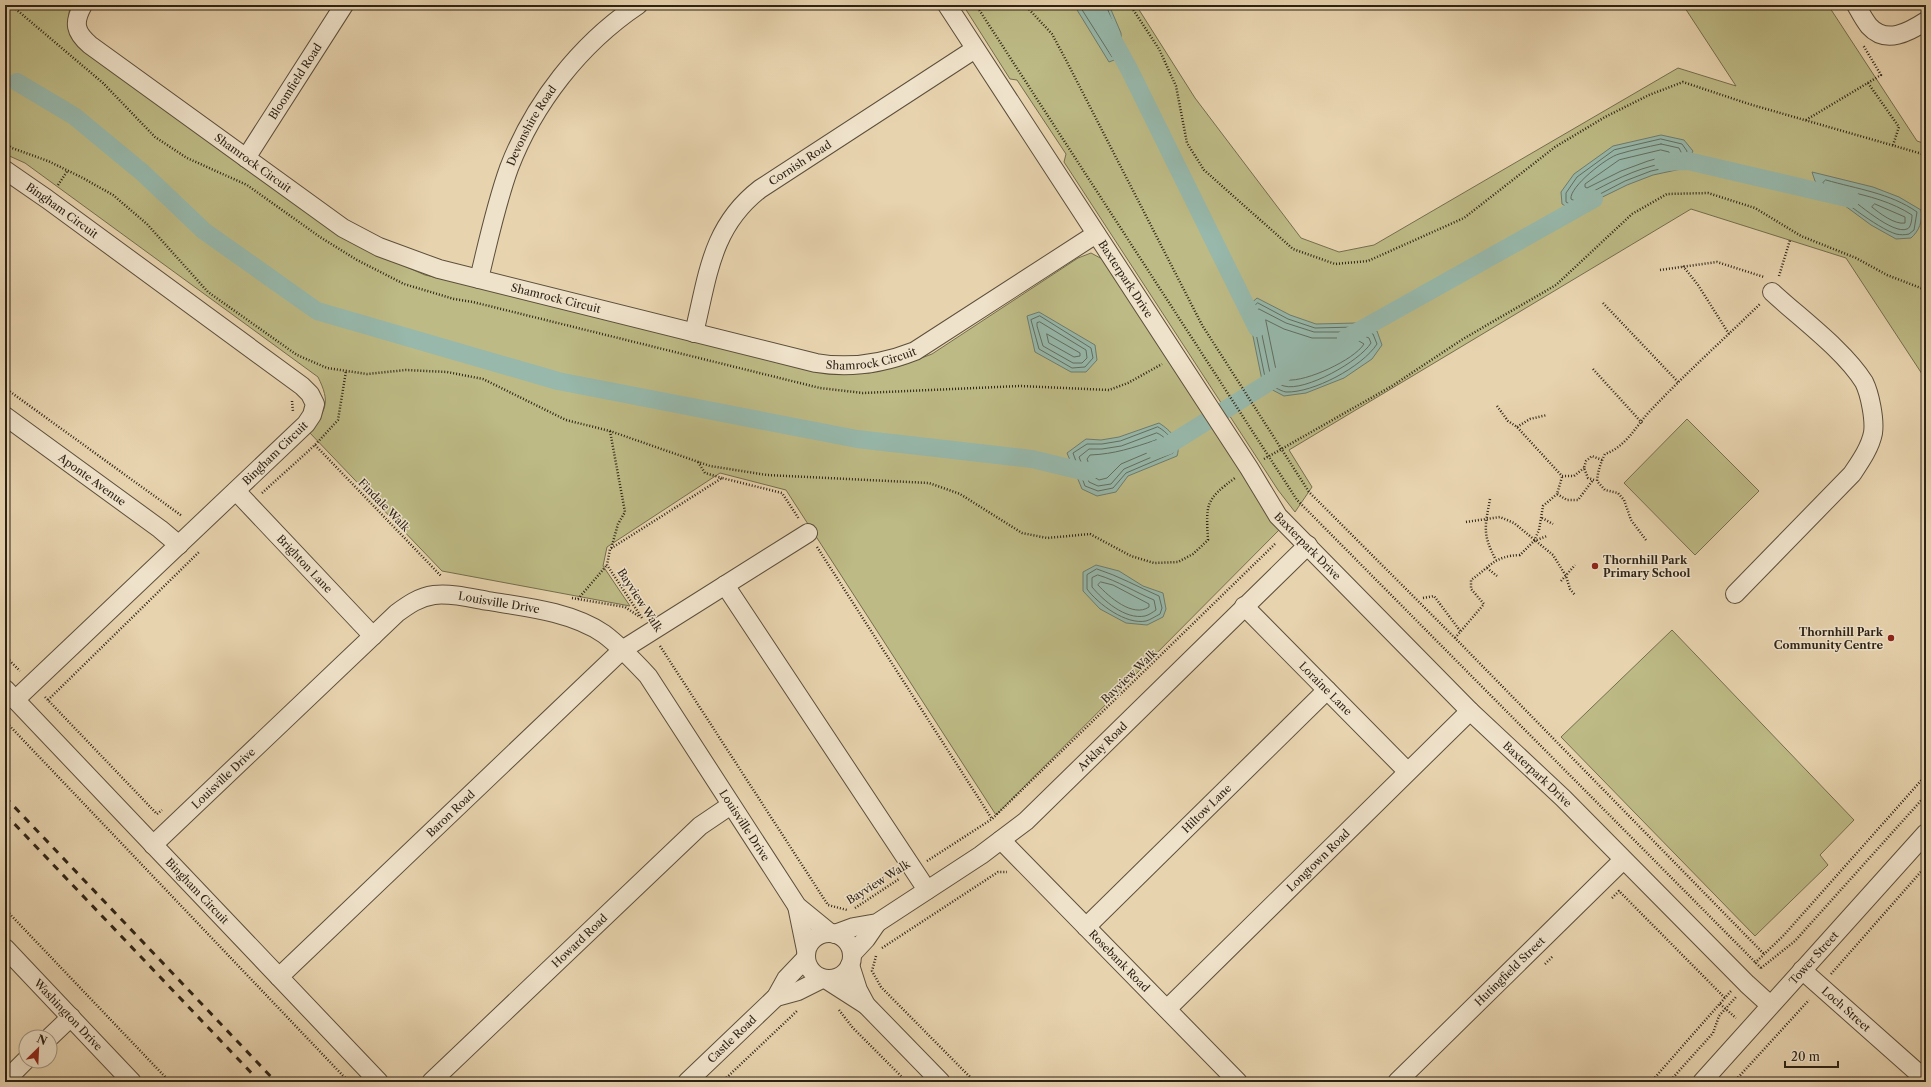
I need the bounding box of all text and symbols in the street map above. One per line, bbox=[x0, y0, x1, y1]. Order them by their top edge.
street label: Bloomfield Road bbox=[265, 40, 325, 122]
street label: Devonshire Road bbox=[504, 82, 559, 168]
street label: Shamrock Circuit bbox=[212, 130, 294, 196]
street label: Cornish Road bbox=[766, 137, 834, 189]
street label: Bingham Circuit bbox=[23, 180, 101, 241]
street label: Baxterpark Drive bbox=[1095, 238, 1156, 320]
street label: Shamrock Circuit bbox=[510, 280, 602, 316]
street label: Shamrock Circuit bbox=[825, 344, 918, 373]
street label: Bingham Circuit bbox=[239, 418, 311, 488]
street label: Aponte Avenue bbox=[55, 450, 129, 509]
street label: Findale Walk bbox=[355, 476, 413, 535]
street label: Baxterpark Drive bbox=[1271, 509, 1344, 583]
street label: Brighton Lane bbox=[274, 532, 335, 596]
place label: Thornhill Park Primary School bbox=[1603, 553, 1690, 580]
marker: Thornhill Park Primary School bbox=[1590, 561, 1600, 571]
street label: Bayview Walk bbox=[614, 566, 666, 635]
street label: Louisville Drive bbox=[457, 589, 541, 616]
place label: Thornhill Park Community Centre bbox=[1774, 625, 1884, 652]
marker: Thornhill Park Community Centre bbox=[1886, 633, 1896, 643]
street label: Bayview Walk bbox=[1098, 645, 1160, 706]
street label: Loraine Lane bbox=[1296, 659, 1355, 718]
street label: Arklay Road bbox=[1074, 719, 1130, 774]
street label: Baxterpark Drive bbox=[1500, 738, 1575, 810]
street label: Louisville Drive bbox=[189, 745, 258, 812]
street label: Hiltow Lane bbox=[1179, 781, 1234, 836]
street label: Baron Road bbox=[423, 787, 478, 840]
street label: Louisville Drive bbox=[716, 787, 773, 864]
street label: Longtown Road bbox=[1284, 826, 1353, 894]
street label: Bingham Circuit bbox=[163, 855, 232, 927]
street label: Bayview Walk bbox=[844, 857, 913, 907]
street label: Howard Road bbox=[549, 911, 610, 970]
street label: Rosebank Road bbox=[1086, 927, 1153, 995]
street label: Tower Street bbox=[1786, 928, 1841, 988]
street label: Hutingfield Street bbox=[1472, 934, 1548, 1009]
street label: Washington Drive bbox=[30, 975, 106, 1054]
street label: Loch Street bbox=[1819, 984, 1874, 1035]
street label: Castle Road bbox=[704, 1012, 760, 1066]
north arrow bbox=[18, 1029, 58, 1069]
text: N bbox=[35, 1032, 50, 1048]
scale bar bbox=[1785, 1043, 1838, 1069]
text: 20 m bbox=[1791, 1049, 1820, 1064]

